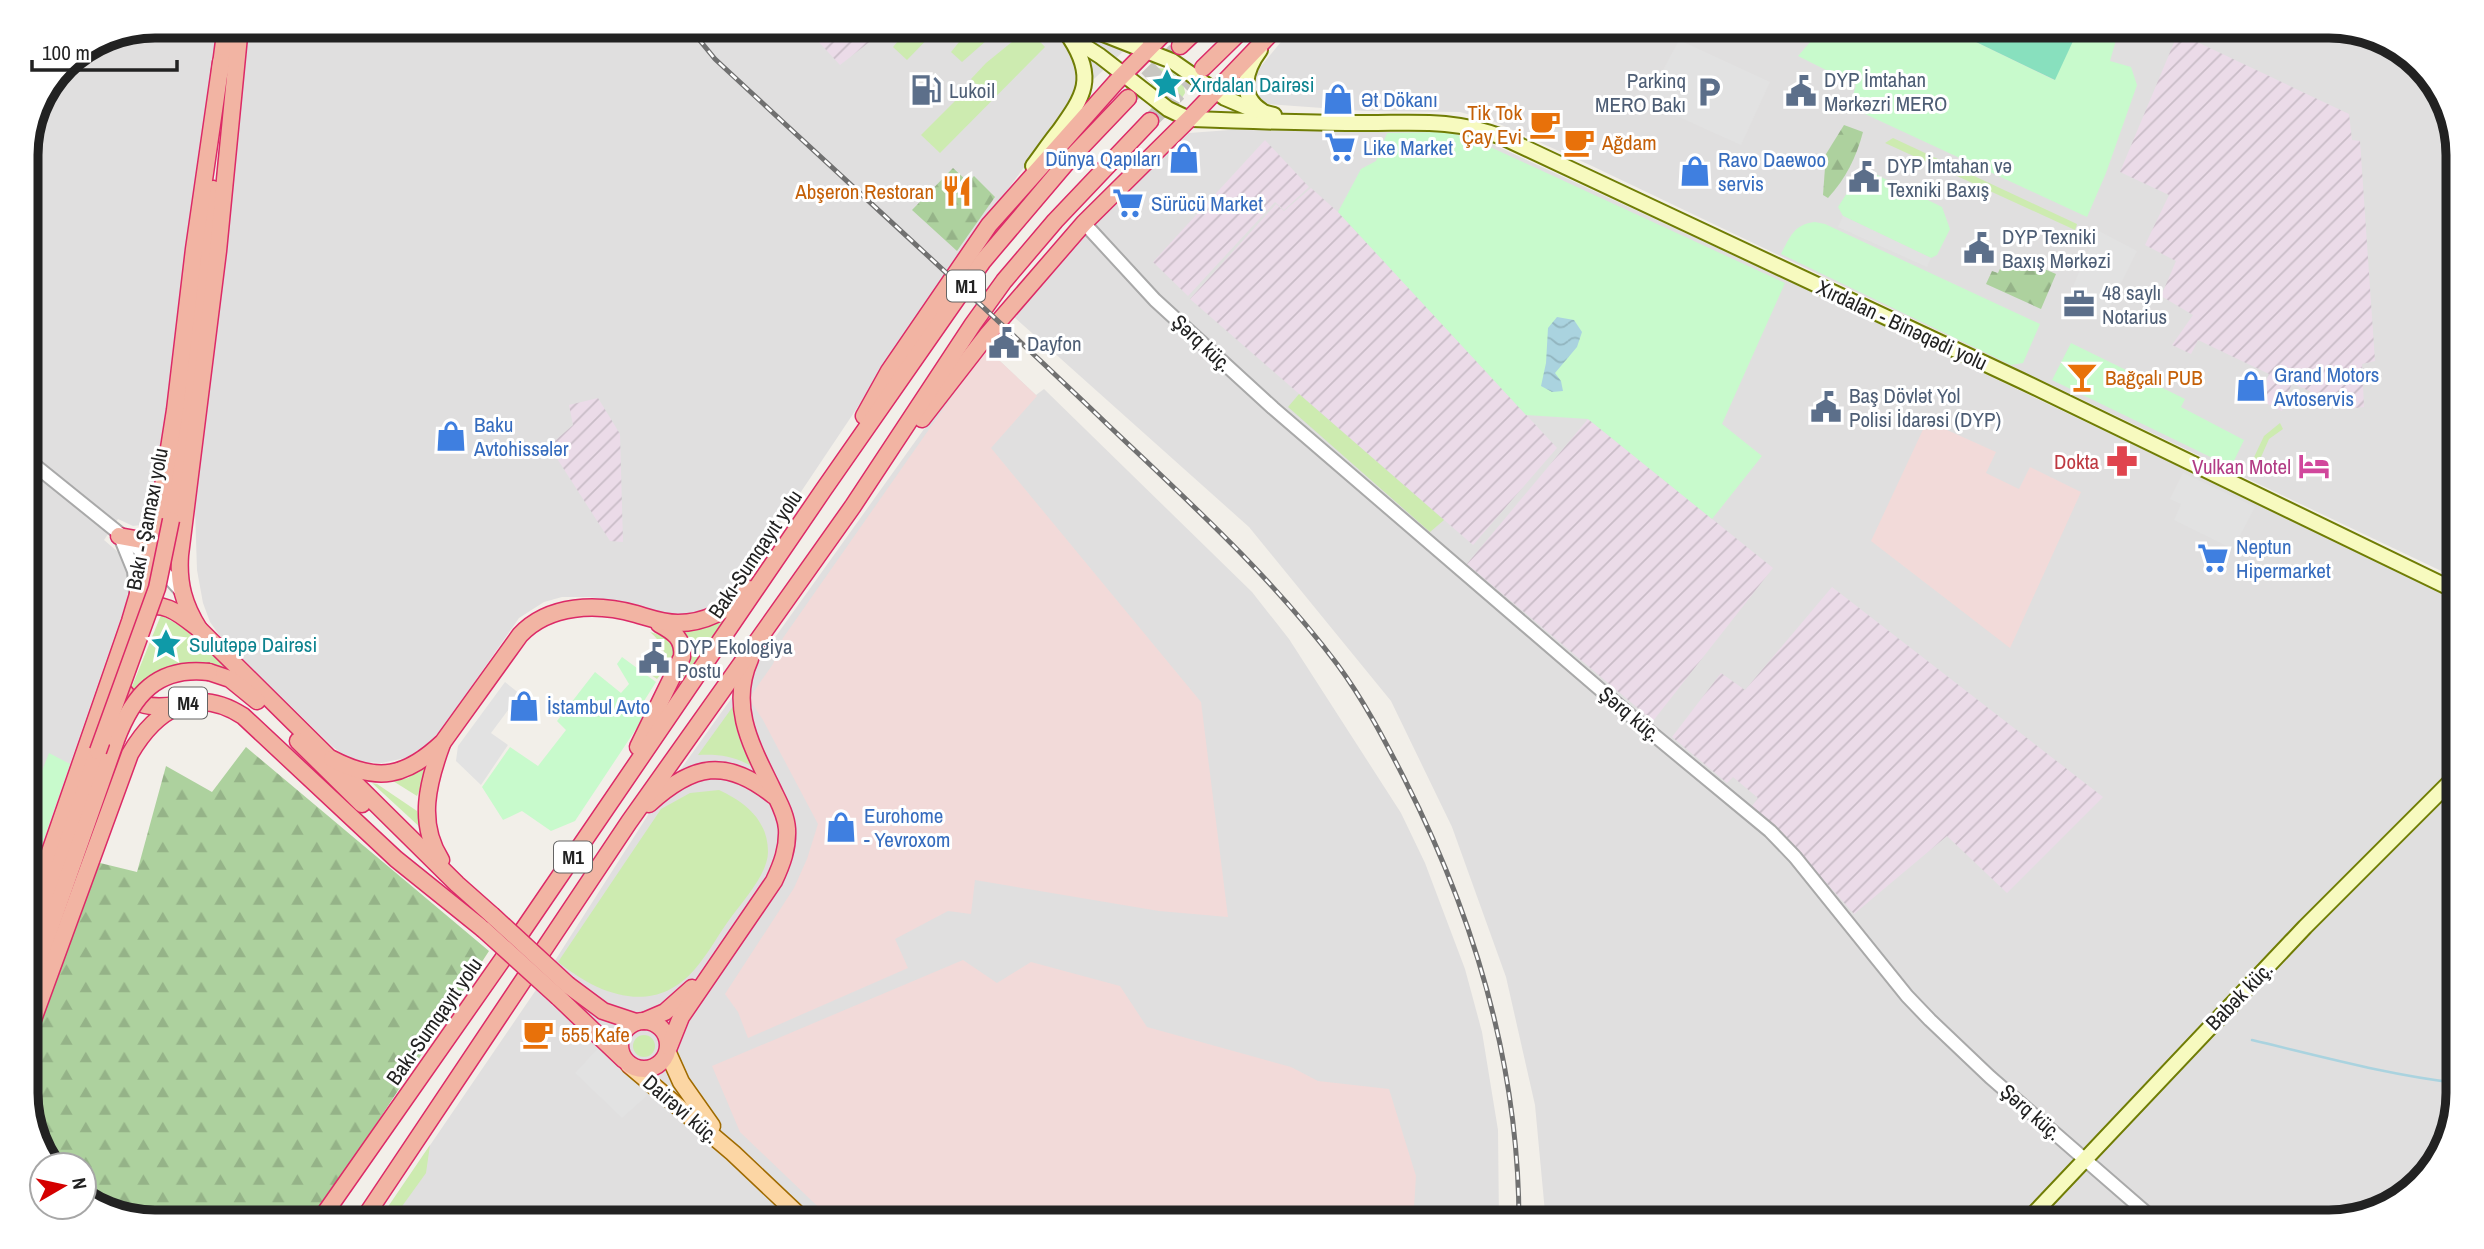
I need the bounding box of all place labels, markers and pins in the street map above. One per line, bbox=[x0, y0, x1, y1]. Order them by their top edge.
place label: DYP İmtahan Mərkəzri MERO bbox=[1824, 65, 1947, 118]
place label: Parkinq MERO Bakı bbox=[1595, 66, 1686, 119]
place icon: Xırdalan Dairəsi bbox=[1150, 67, 1184, 101]
place label: Xırdalan Dairəsi bbox=[1190, 70, 1314, 99]
fuel station icon: Lukoil bbox=[909, 73, 943, 107]
public building icon: DYP İmtahan Mərkəzri MERO bbox=[1784, 74, 1818, 108]
parking icon: Parkinq MERO Bakı bbox=[1692, 75, 1726, 109]
place label: Lukoil bbox=[949, 76, 995, 105]
shop icon: Ət Dökanı bbox=[1321, 82, 1355, 116]
place label: Ət Dökanı bbox=[1361, 85, 1438, 114]
place label: Tik Tok Çay Evi bbox=[1462, 98, 1522, 151]
cafe icon: Tik Tok Çay Evi bbox=[1528, 107, 1562, 141]
cafe icon: Ağdam bbox=[1562, 125, 1596, 159]
place label: Ağdam bbox=[1601, 128, 1657, 157]
supermarket icon: Like Market bbox=[1323, 130, 1357, 164]
place label: Like Market bbox=[1363, 133, 1453, 162]
shop icon: Dünya Qapıları bbox=[1167, 141, 1201, 175]
place label: Dünya Qapıları bbox=[1045, 144, 1161, 173]
place label: Ravo Daewoo servis bbox=[1718, 145, 1826, 198]
place label: DYP İmtahan və Texniki Baxış bbox=[1887, 151, 2012, 204]
shop icon: Ravo Daewoo servis bbox=[1678, 154, 1712, 188]
public building icon: DYP İmtahan və Texniki Baxış bbox=[1847, 160, 1881, 194]
restaurant icon: Abşeron Restoran bbox=[940, 174, 974, 208]
place label: Abşeron Restoran bbox=[794, 177, 934, 206]
supermarket icon: Sürücü Market bbox=[1111, 186, 1145, 220]
place label: Sürücü Market bbox=[1151, 189, 1263, 218]
place label: DYP Texniki Baxış Mərkəzi bbox=[2002, 222, 2111, 275]
public building icon: DYP Texniki Baxış Mərkəzi bbox=[1962, 231, 1996, 265]
place label: 48 saylı Notarius bbox=[2102, 278, 2167, 331]
office icon: 48 saylı Notarius bbox=[2062, 287, 2096, 321]
public building icon: Dayfon bbox=[987, 326, 1021, 360]
place label: Dayfon bbox=[1027, 329, 1082, 358]
bar icon: Bağçalı PUB bbox=[2065, 360, 2099, 394]
place label: Grand Motors Avtoservis bbox=[2273, 360, 2379, 413]
place label: Bağçalı PUB bbox=[2105, 363, 2203, 392]
shop icon: Grand Motors Avtoservis bbox=[2234, 369, 2268, 403]
place label: Baş Dövlət Yol Polisi İdarəsi (DYP) bbox=[1849, 381, 2001, 434]
public building icon: Baş Dövlət Yol Polisi İdarəsi (DYP) bbox=[1809, 390, 1843, 424]
place label: Baku Avtohissələr bbox=[473, 410, 569, 463]
shop icon: Baku Avtohissələr bbox=[434, 419, 468, 453]
pharmacy icon: Dokta bbox=[2105, 444, 2139, 478]
place label: Dokta bbox=[2054, 447, 2099, 476]
hotel icon: Vulkan Motel bbox=[2297, 449, 2331, 483]
place label: Vulkan Motel bbox=[2192, 452, 2291, 481]
place label: Neptun Hipermarket bbox=[2236, 532, 2331, 585]
supermarket icon: Neptun Hipermarket bbox=[2196, 541, 2230, 575]
place icon: Sulutəpə Dairəsi bbox=[149, 627, 183, 661]
place label: Sulutəpə Dairəsi bbox=[189, 630, 317, 659]
place label: DYP Ekologiya Postu bbox=[677, 632, 793, 685]
public building icon: DYP Ekologiya Postu bbox=[637, 641, 671, 675]
shop icon: İstambul Avto bbox=[507, 689, 541, 723]
place label: İstambul Avto bbox=[547, 692, 650, 721]
place label: Eurohome - Yevroxom bbox=[864, 801, 950, 854]
shop icon: Eurohome - Yevroxom bbox=[824, 810, 858, 844]
cafe icon: 555 Kafe bbox=[521, 1017, 555, 1051]
place label: 555 Kafe bbox=[561, 1020, 630, 1049]

